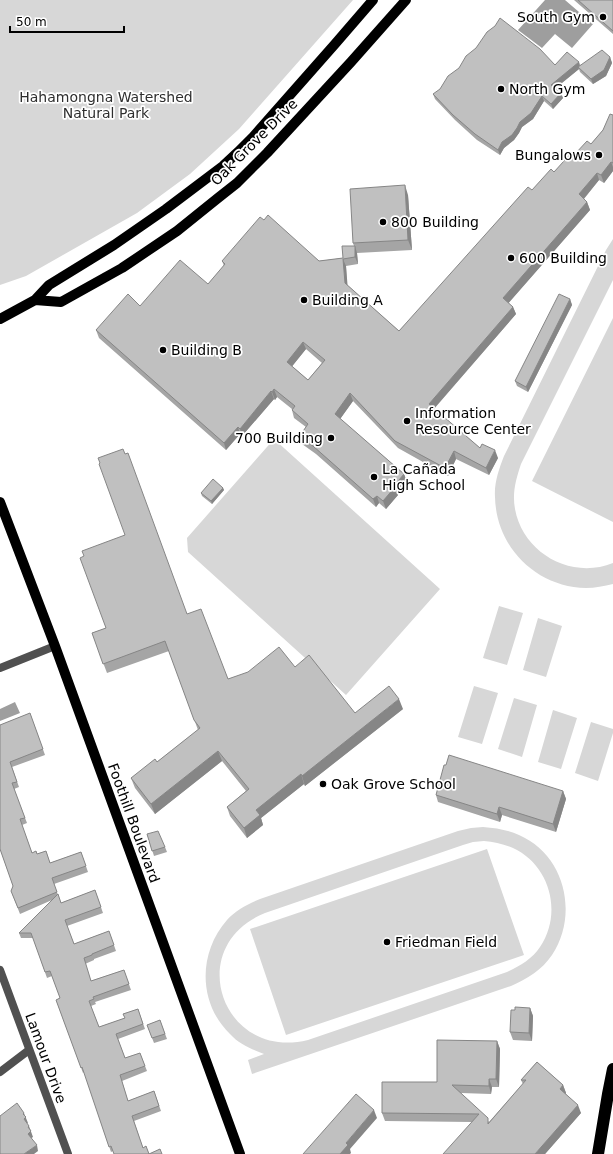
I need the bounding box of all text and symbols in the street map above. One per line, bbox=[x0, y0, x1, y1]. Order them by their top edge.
scale bar bbox=[10, 8, 124, 34]
place label: South Gym bbox=[517, 9, 595, 25]
marker: South Gym bbox=[598, 12, 608, 22]
text: 50 m bbox=[16, 15, 47, 29]
place label: North Gym bbox=[509, 81, 585, 97]
marker: North Gym bbox=[496, 84, 506, 94]
park label: Hahamongna Watershed Natural Park bbox=[19, 89, 193, 121]
street label: Oak Grove Drive bbox=[207, 95, 301, 189]
place label: Bungalows bbox=[515, 147, 591, 163]
marker: Bungalows bbox=[594, 150, 604, 160]
place label: 800 Building bbox=[391, 214, 479, 230]
marker: 800 Building bbox=[378, 217, 388, 227]
place label: 600 Building bbox=[519, 250, 607, 266]
marker: 600 Building bbox=[506, 253, 516, 263]
place label: Building A bbox=[312, 292, 383, 308]
marker: Building A bbox=[299, 295, 309, 305]
place label: Building B bbox=[171, 342, 242, 358]
marker: Building B bbox=[158, 345, 168, 355]
place label: Information Resource Center bbox=[415, 405, 531, 437]
marker: Information Resource Center bbox=[402, 416, 412, 426]
place label: 700 Building bbox=[235, 430, 323, 446]
marker: 700 Building bbox=[326, 433, 336, 443]
place label: La Cañada High School bbox=[382, 461, 465, 493]
marker: La Cañada High School bbox=[369, 472, 379, 482]
street label: Foothill Boulevard bbox=[105, 761, 163, 885]
place label: Oak Grove School bbox=[331, 776, 456, 792]
marker: Oak Grove School bbox=[318, 779, 328, 789]
place label: Friedman Field bbox=[395, 934, 497, 950]
marker: Friedman Field bbox=[382, 937, 392, 947]
street label: Lamour Drive bbox=[22, 1011, 70, 1105]

